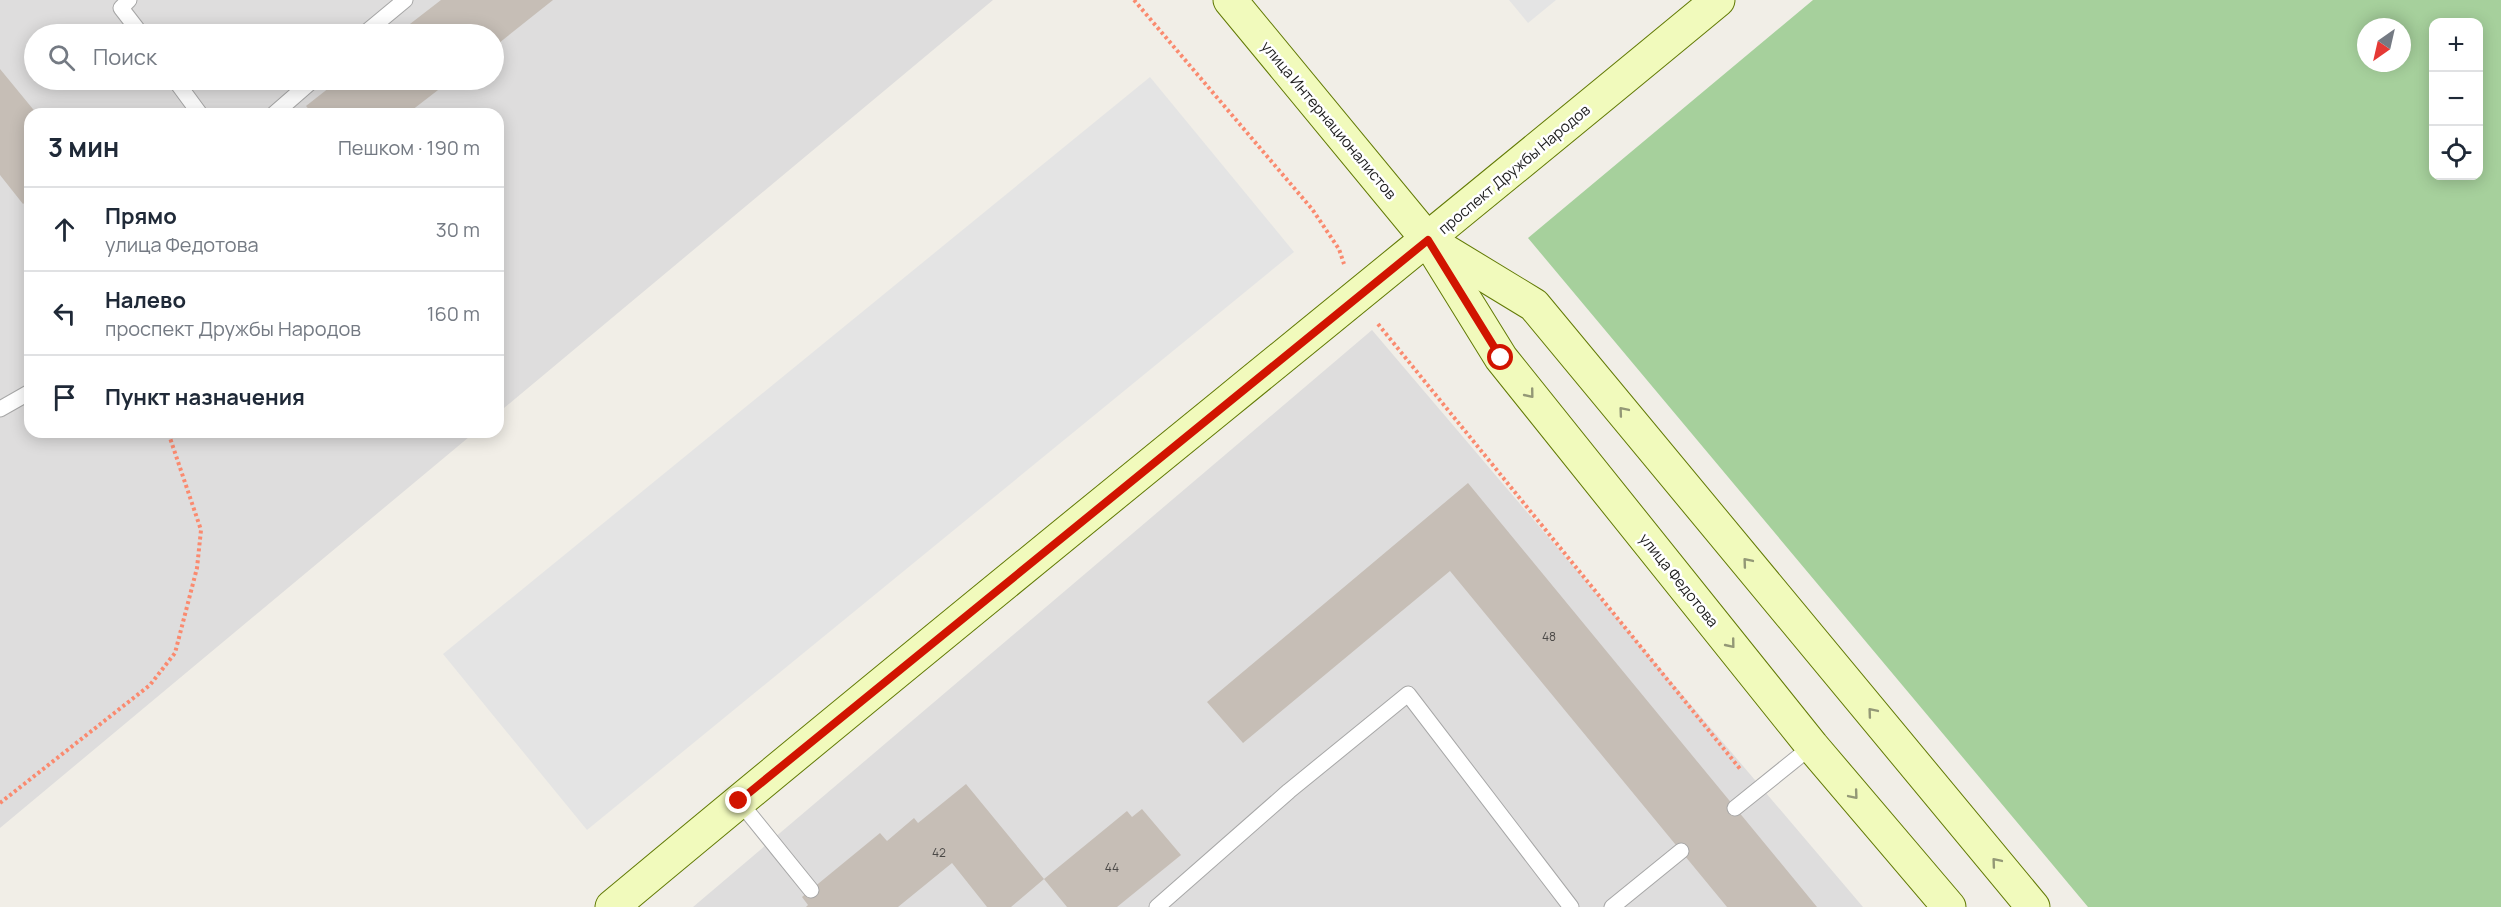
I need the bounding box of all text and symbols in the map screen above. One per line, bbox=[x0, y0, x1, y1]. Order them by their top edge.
north arrow bbox=[2357, 18, 2411, 72]
map controls bbox=[2429, 18, 2483, 180]
button: + bbox=[2429, 18, 2483, 72]
search box bbox=[24, 24, 504, 90]
street label: улица Интернационалистов bbox=[1257, 36, 1401, 204]
icon: search bbox=[45, 41, 78, 74]
text: Поиск bbox=[93, 42, 157, 72]
button: − bbox=[2429, 72, 2483, 126]
street label: проспект Дружбы Народов bbox=[1434, 99, 1594, 239]
button: locate bbox=[2429, 126, 2483, 180]
text: 3 мин bbox=[48, 129, 119, 165]
text: Пешком · 190 m bbox=[338, 134, 480, 161]
text: Прямо bbox=[105, 201, 177, 231]
icon: ahead bbox=[48, 213, 81, 246]
text: 30 m bbox=[436, 216, 480, 243]
text: улица Федотова bbox=[105, 231, 259, 258]
text: Налево bbox=[105, 285, 186, 315]
icon: left bbox=[48, 297, 81, 330]
text: 160 m bbox=[427, 300, 480, 327]
text: проспект Дружбы Народов bbox=[105, 315, 361, 342]
route start bbox=[1487, 344, 1513, 370]
icon: arrive bbox=[48, 381, 81, 414]
text: Пункт назначения bbox=[105, 382, 305, 412]
one-way arrow bbox=[1522, 387, 1533, 398]
one-way arrow bbox=[1619, 407, 1630, 418]
street label: улица Федотова bbox=[1635, 529, 1723, 631]
one-way arrow bbox=[1744, 558, 1755, 569]
house number: 48 bbox=[1542, 628, 1556, 645]
one-way arrow bbox=[1723, 638, 1734, 649]
one-way arrow bbox=[1868, 708, 1879, 719]
route end bbox=[725, 787, 751, 813]
one-way arrow bbox=[1847, 788, 1858, 799]
house number: 42 bbox=[932, 844, 946, 861]
one-way arrow bbox=[1992, 858, 2003, 869]
house number: 44 bbox=[1105, 859, 1119, 876]

